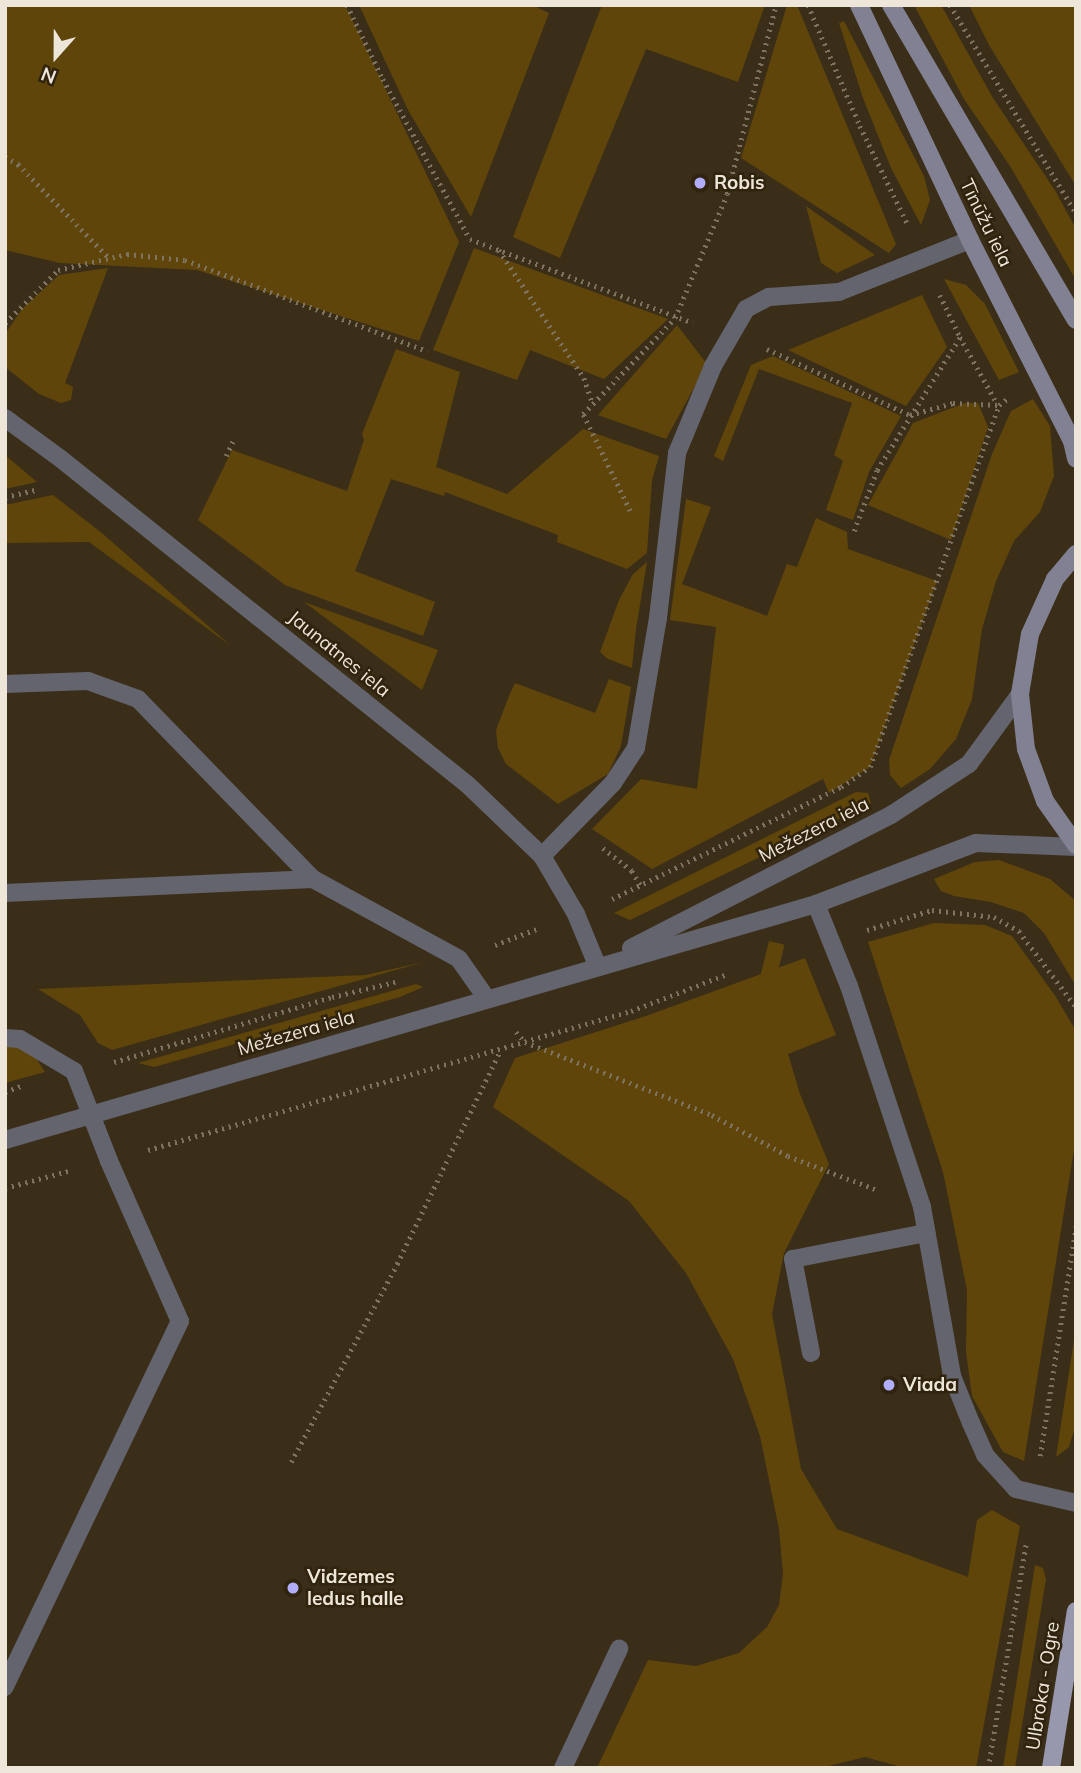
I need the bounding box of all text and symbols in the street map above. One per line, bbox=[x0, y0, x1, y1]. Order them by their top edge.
north arrow bbox=[21, 21, 91, 91]
text: N bbox=[37, 62, 59, 89]
place label: Robis bbox=[714, 172, 765, 194]
marker: Robis bbox=[692, 175, 708, 191]
street label: Tīnūžu iela bbox=[955, 175, 1017, 271]
street label: Jaunatnes iela bbox=[283, 606, 395, 702]
street label: Mežezera iela bbox=[755, 792, 873, 868]
street label: Mežezera iela bbox=[235, 1005, 357, 1061]
place label: Viada bbox=[903, 1374, 957, 1396]
marker: Viada bbox=[881, 1377, 897, 1393]
place label: Vidzemes ledus halle bbox=[307, 1566, 404, 1610]
marker: Vidzemes ledus halle bbox=[285, 1580, 301, 1596]
street label: Ulbroka - Ogre bbox=[1022, 1620, 1064, 1752]

